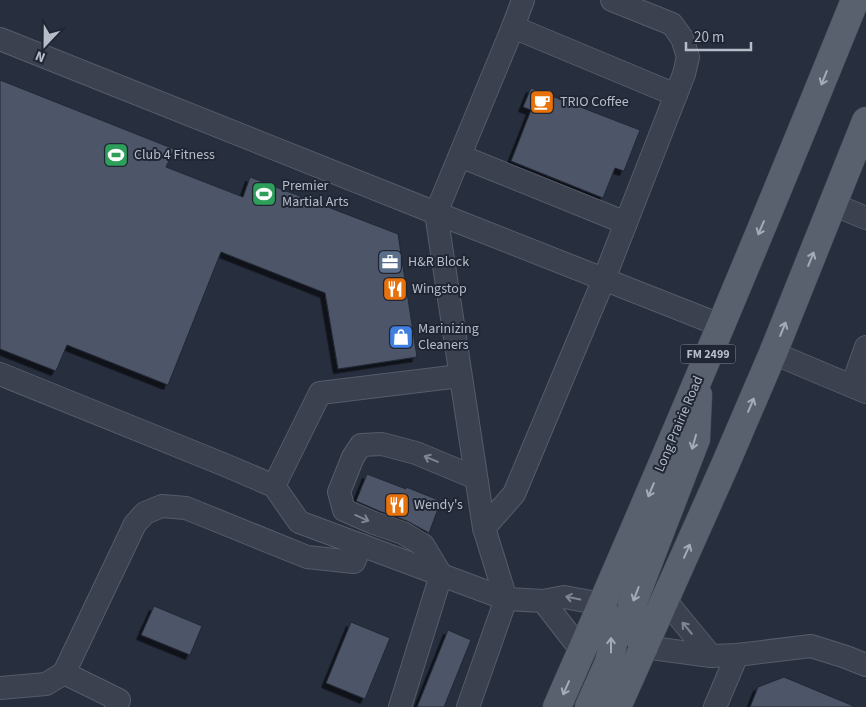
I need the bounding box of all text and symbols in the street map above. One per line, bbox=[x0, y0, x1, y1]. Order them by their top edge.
north arrow bbox=[20, 20, 70, 70]
scale bar bbox=[686, 20, 751, 52]
text: 20 m bbox=[694, 27, 724, 48]
text: N bbox=[32, 45, 49, 67]
one-way arrow bbox=[819, 70, 828, 85]
cafe icon: TRIO Coffee bbox=[529, 89, 555, 115]
place label: TRIO Coffee bbox=[560, 92, 629, 112]
sports icon: Club 4 Fitness bbox=[103, 142, 129, 168]
place label: Club 4 Fitness bbox=[134, 145, 215, 165]
place label: Premier Martial Arts bbox=[282, 176, 349, 212]
sports icon: Premier Martial Arts bbox=[251, 181, 277, 207]
one-way arrow bbox=[756, 220, 766, 235]
office icon: H&R Block bbox=[377, 249, 403, 275]
place label: H&R Block bbox=[408, 252, 469, 272]
one-way arrow bbox=[806, 252, 816, 267]
restaurant icon: Wingstop bbox=[382, 276, 408, 302]
place label: Wingstop bbox=[412, 279, 467, 299]
place label: Marinizing Cleaners bbox=[418, 319, 479, 355]
one-way arrow bbox=[778, 322, 788, 337]
shop icon: Marinizing Cleaners bbox=[388, 324, 414, 350]
road number: FM 2499 bbox=[680, 344, 736, 364]
street label: Long Prairie Road bbox=[650, 373, 708, 475]
one-way arrow bbox=[746, 398, 756, 413]
one-way arrow bbox=[688, 434, 698, 450]
one-way arrow bbox=[424, 454, 439, 464]
one-way arrow bbox=[646, 482, 655, 498]
restaurant icon: Wendy's bbox=[384, 492, 410, 518]
place label: Wendy's bbox=[414, 495, 463, 515]
one-way arrow bbox=[354, 513, 369, 523]
one-way arrow bbox=[682, 544, 692, 559]
one-way arrow bbox=[631, 586, 640, 601]
one-way arrow bbox=[565, 593, 581, 603]
one-way arrow bbox=[682, 622, 693, 635]
one-way arrow bbox=[606, 638, 616, 654]
one-way arrow bbox=[560, 680, 570, 695]

